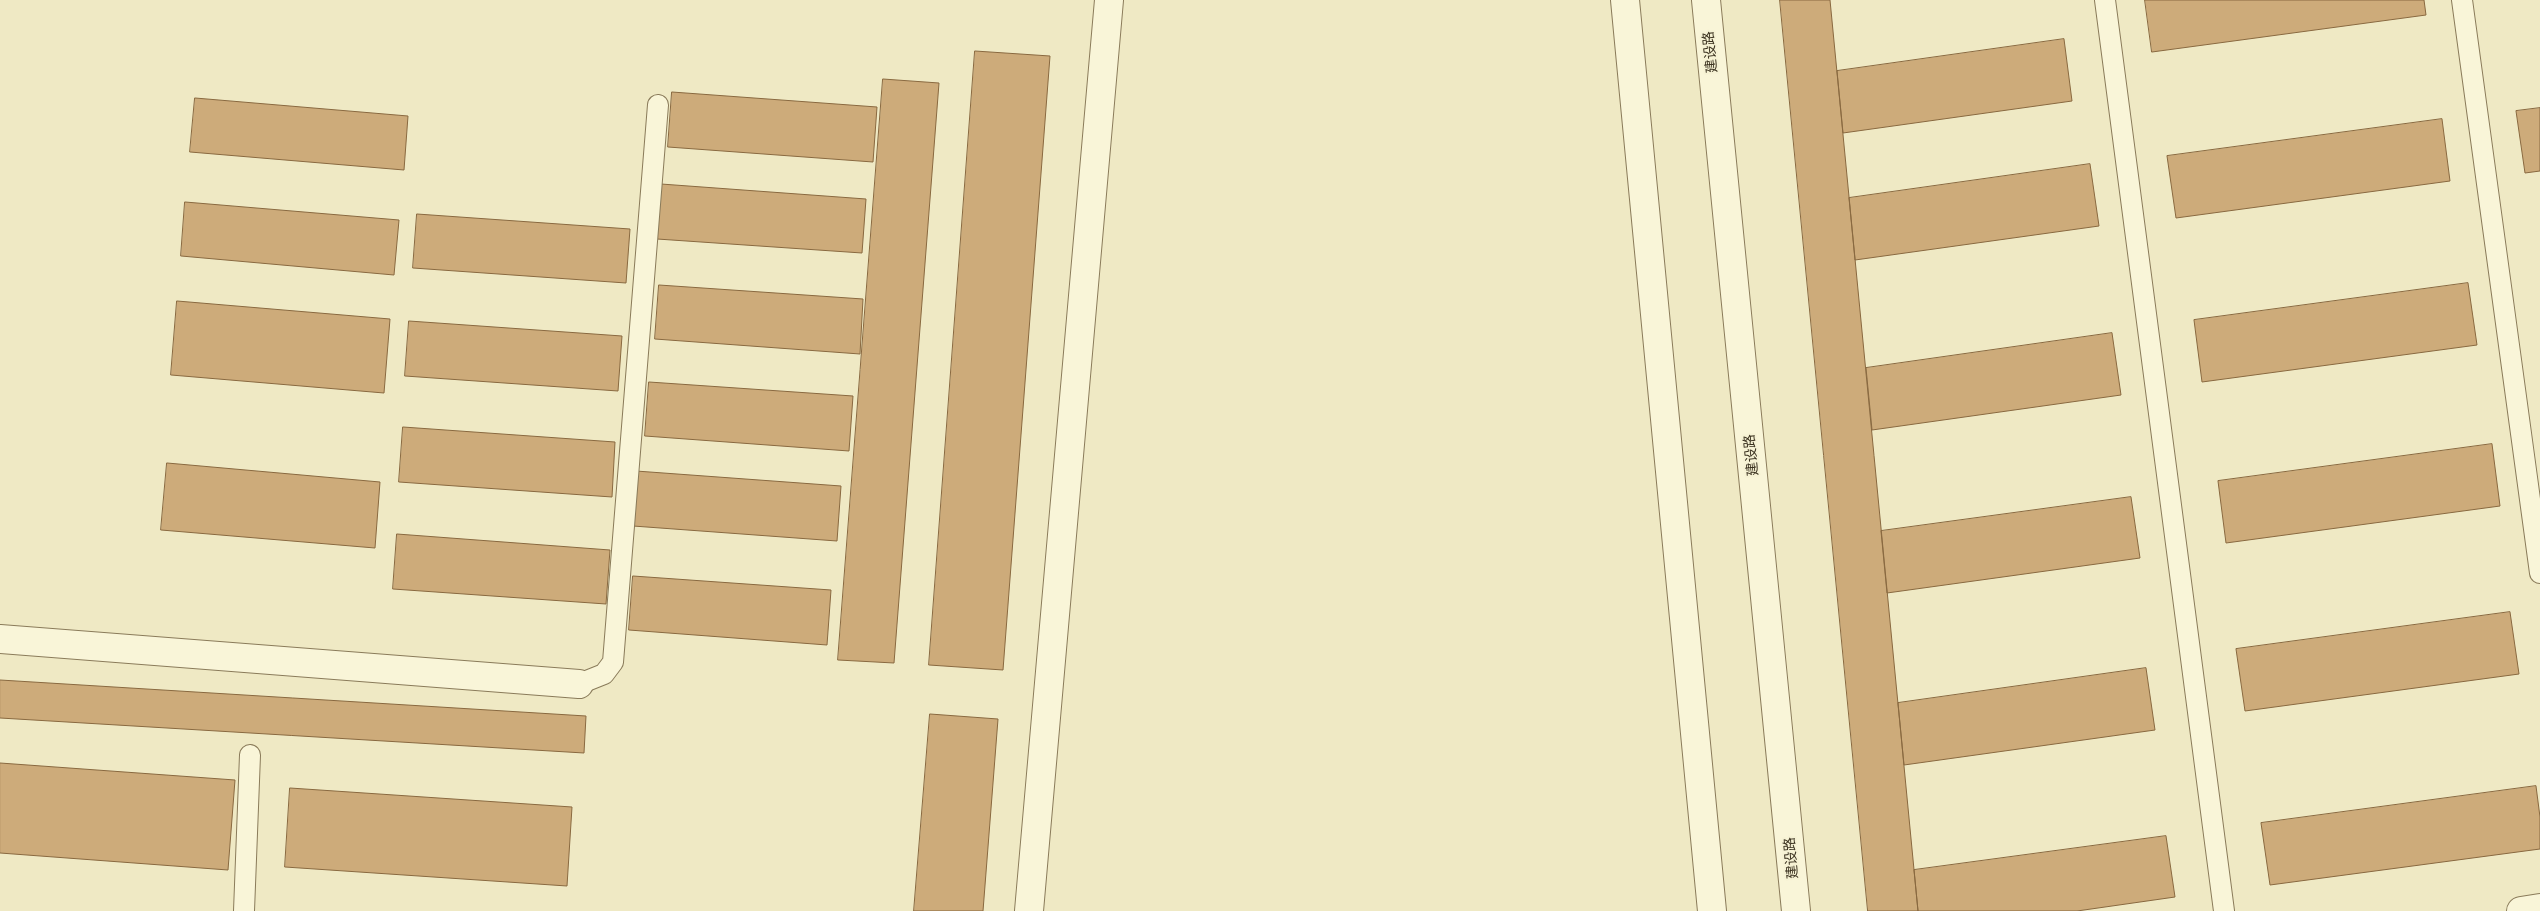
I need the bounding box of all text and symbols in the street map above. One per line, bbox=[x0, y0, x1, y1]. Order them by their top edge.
street label: 建设路 bbox=[1700, 30, 1722, 74]
street label: 建设路 bbox=[1741, 433, 1763, 477]
street label: 建设路 bbox=[1782, 836, 1802, 880]

